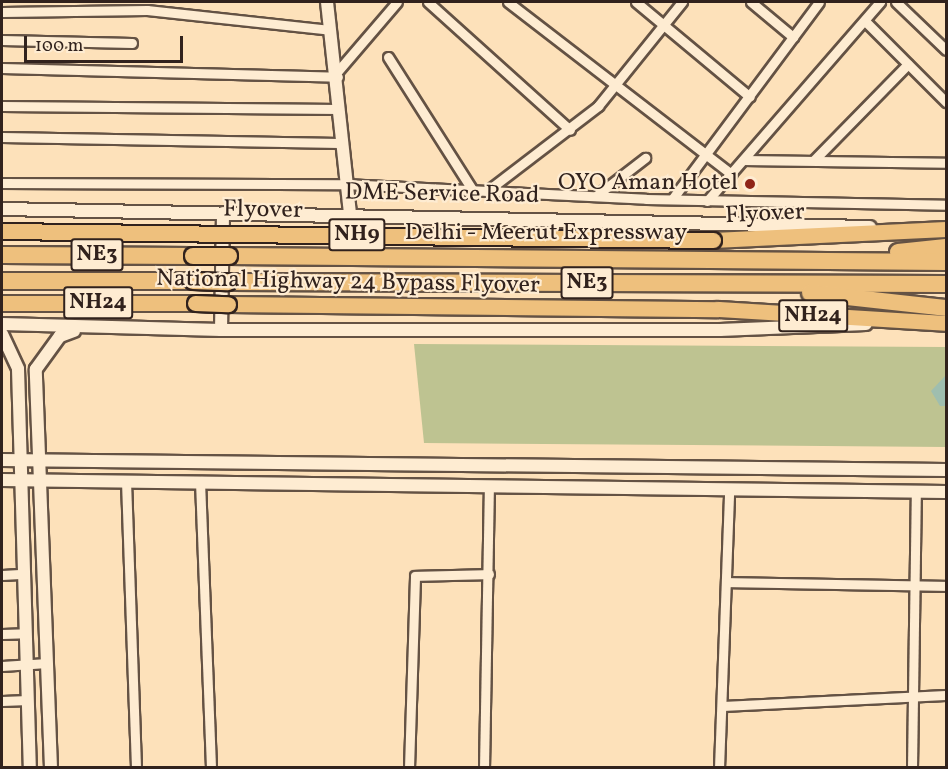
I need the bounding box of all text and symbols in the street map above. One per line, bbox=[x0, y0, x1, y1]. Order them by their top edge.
scale bar bbox=[27, 24, 186, 62]
text: 100 m bbox=[35, 34, 84, 59]
place label: OYO Aman Hotel bbox=[558, 170, 738, 198]
marker: OYO Aman Hotel bbox=[743, 177, 757, 191]
street label: DME Service Road bbox=[344, 179, 540, 211]
street label: Flyover bbox=[223, 196, 303, 226]
street label: Flyover bbox=[724, 199, 806, 231]
road number: NH9 bbox=[327, 216, 387, 254]
street label: Delhi - Meerut Expressway bbox=[404, 220, 688, 248]
road number: NE3 bbox=[70, 236, 124, 274]
road number: NE3 bbox=[560, 264, 614, 302]
street label: National Highway 24 Bypass Flyover bbox=[155, 265, 541, 301]
road number: NH24 bbox=[62, 284, 134, 322]
road number: NH24 bbox=[777, 297, 849, 335]

